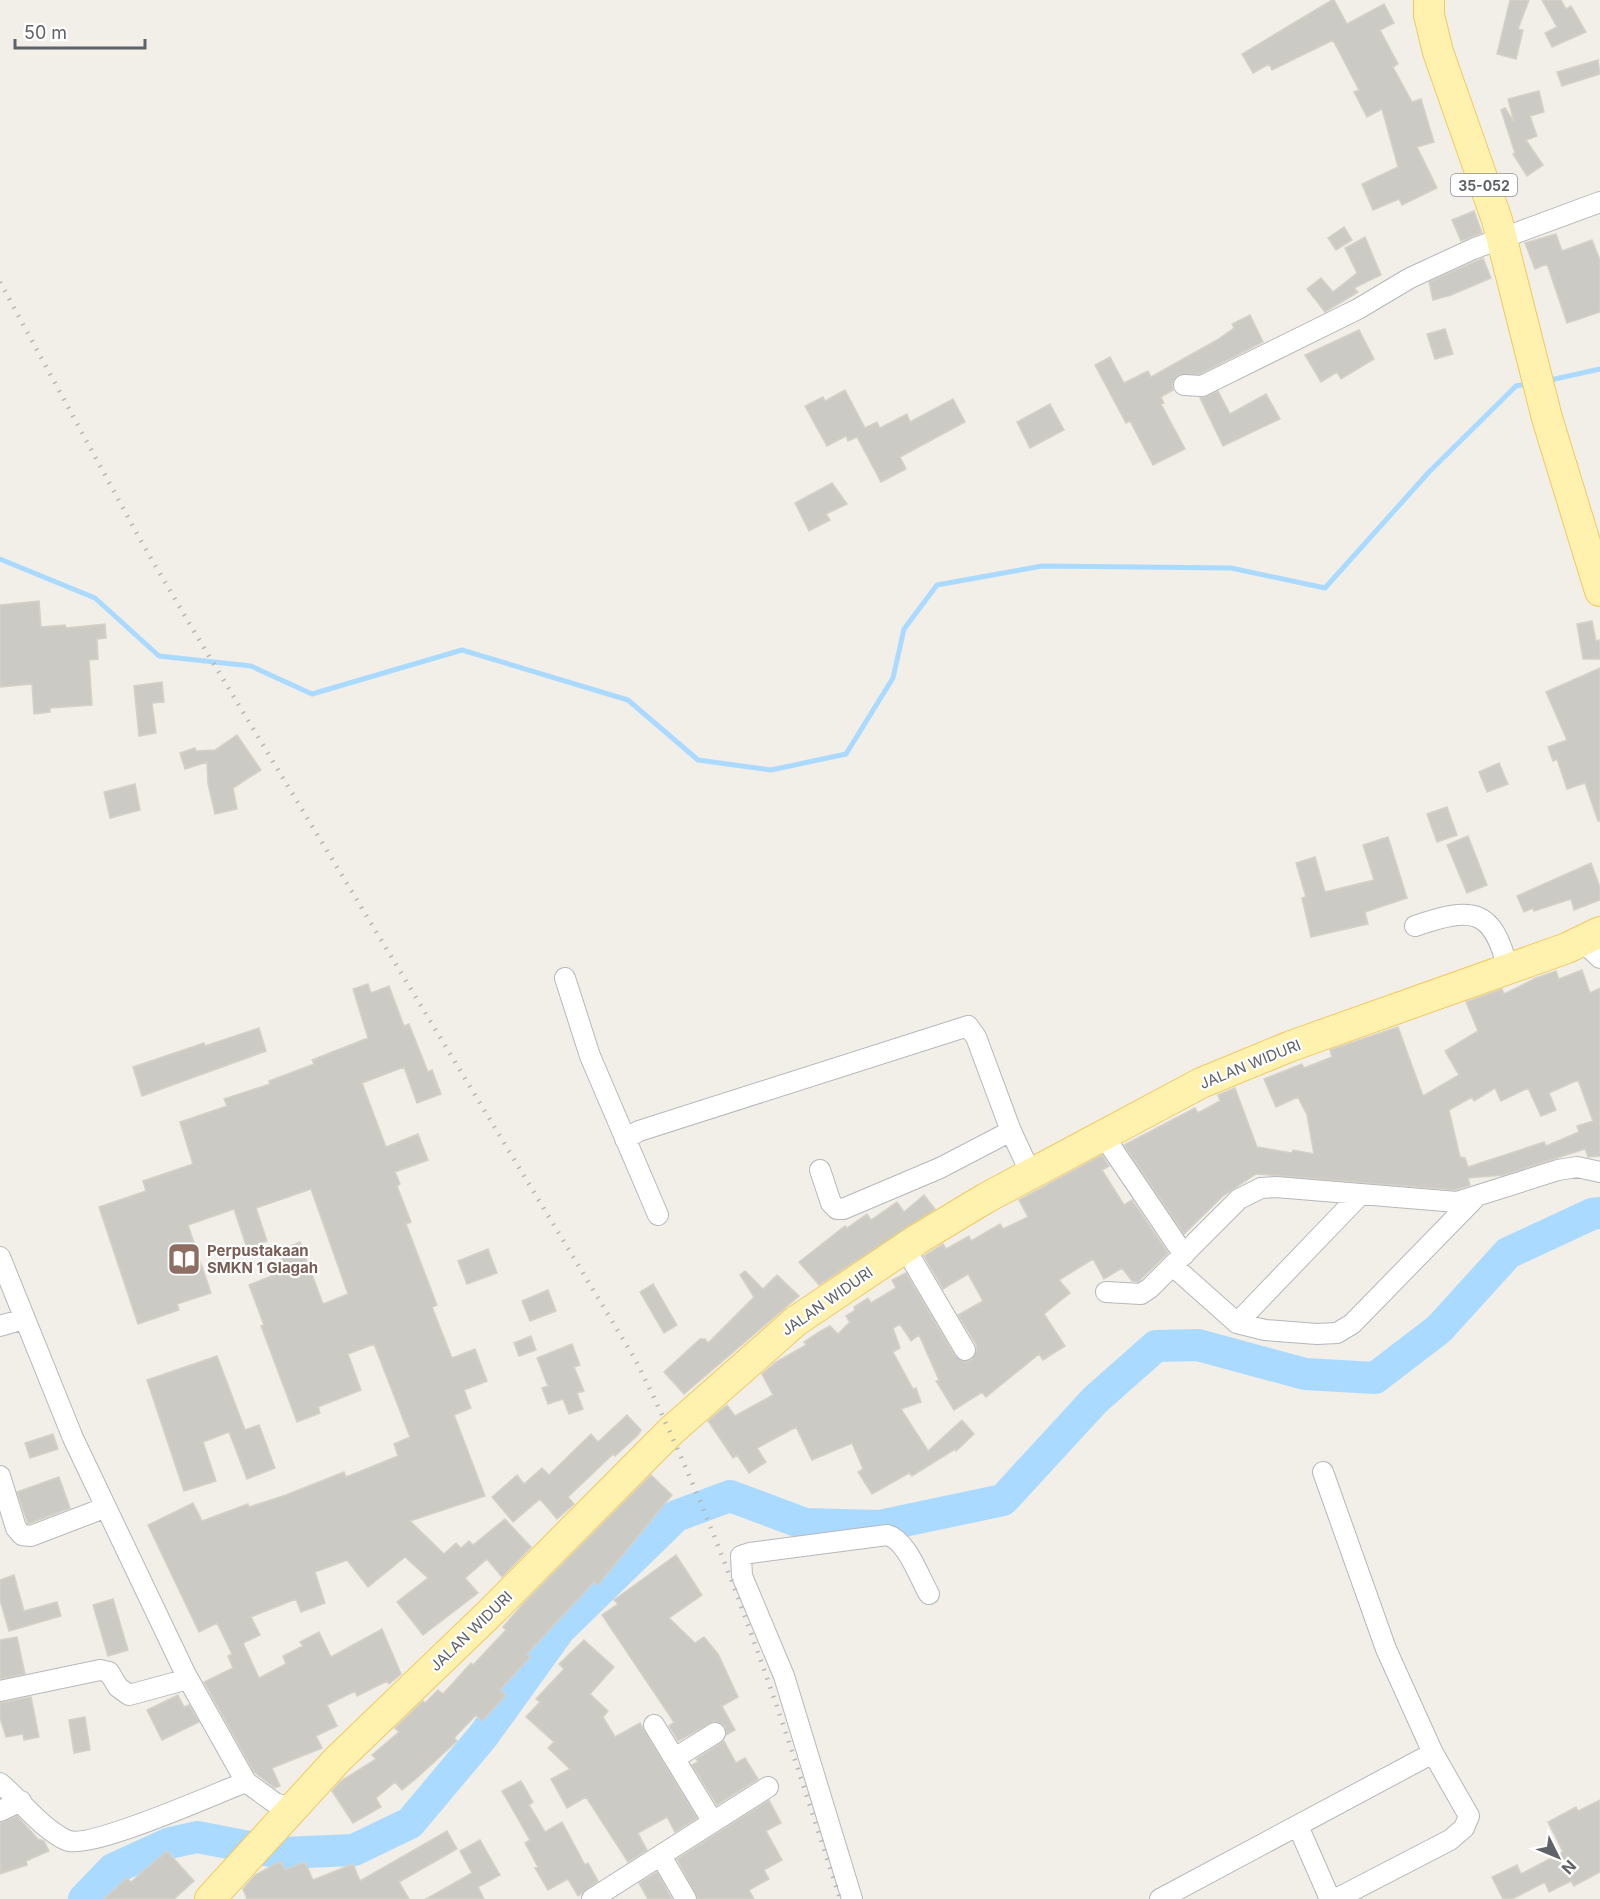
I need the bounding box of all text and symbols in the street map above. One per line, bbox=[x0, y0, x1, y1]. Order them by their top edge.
scale bar bbox=[15, 12, 146, 50]
text: 50 m bbox=[24, 22, 67, 43]
road number: 35-052 bbox=[1451, 174, 1517, 196]
street label: JALAN WIDURI bbox=[1197, 1035, 1303, 1093]
library icon: Perpustakaan SMKN 1 Glagah bbox=[166, 1241, 202, 1277]
place label: Perpustakaan SMKN 1 Glagah bbox=[207, 1241, 318, 1277]
street label: JALAN WIDURI bbox=[778, 1262, 876, 1340]
street label: JALAN WIDURI bbox=[426, 1587, 516, 1675]
north arrow bbox=[1528, 1827, 1588, 1887]
text: N bbox=[1557, 1856, 1580, 1879]

